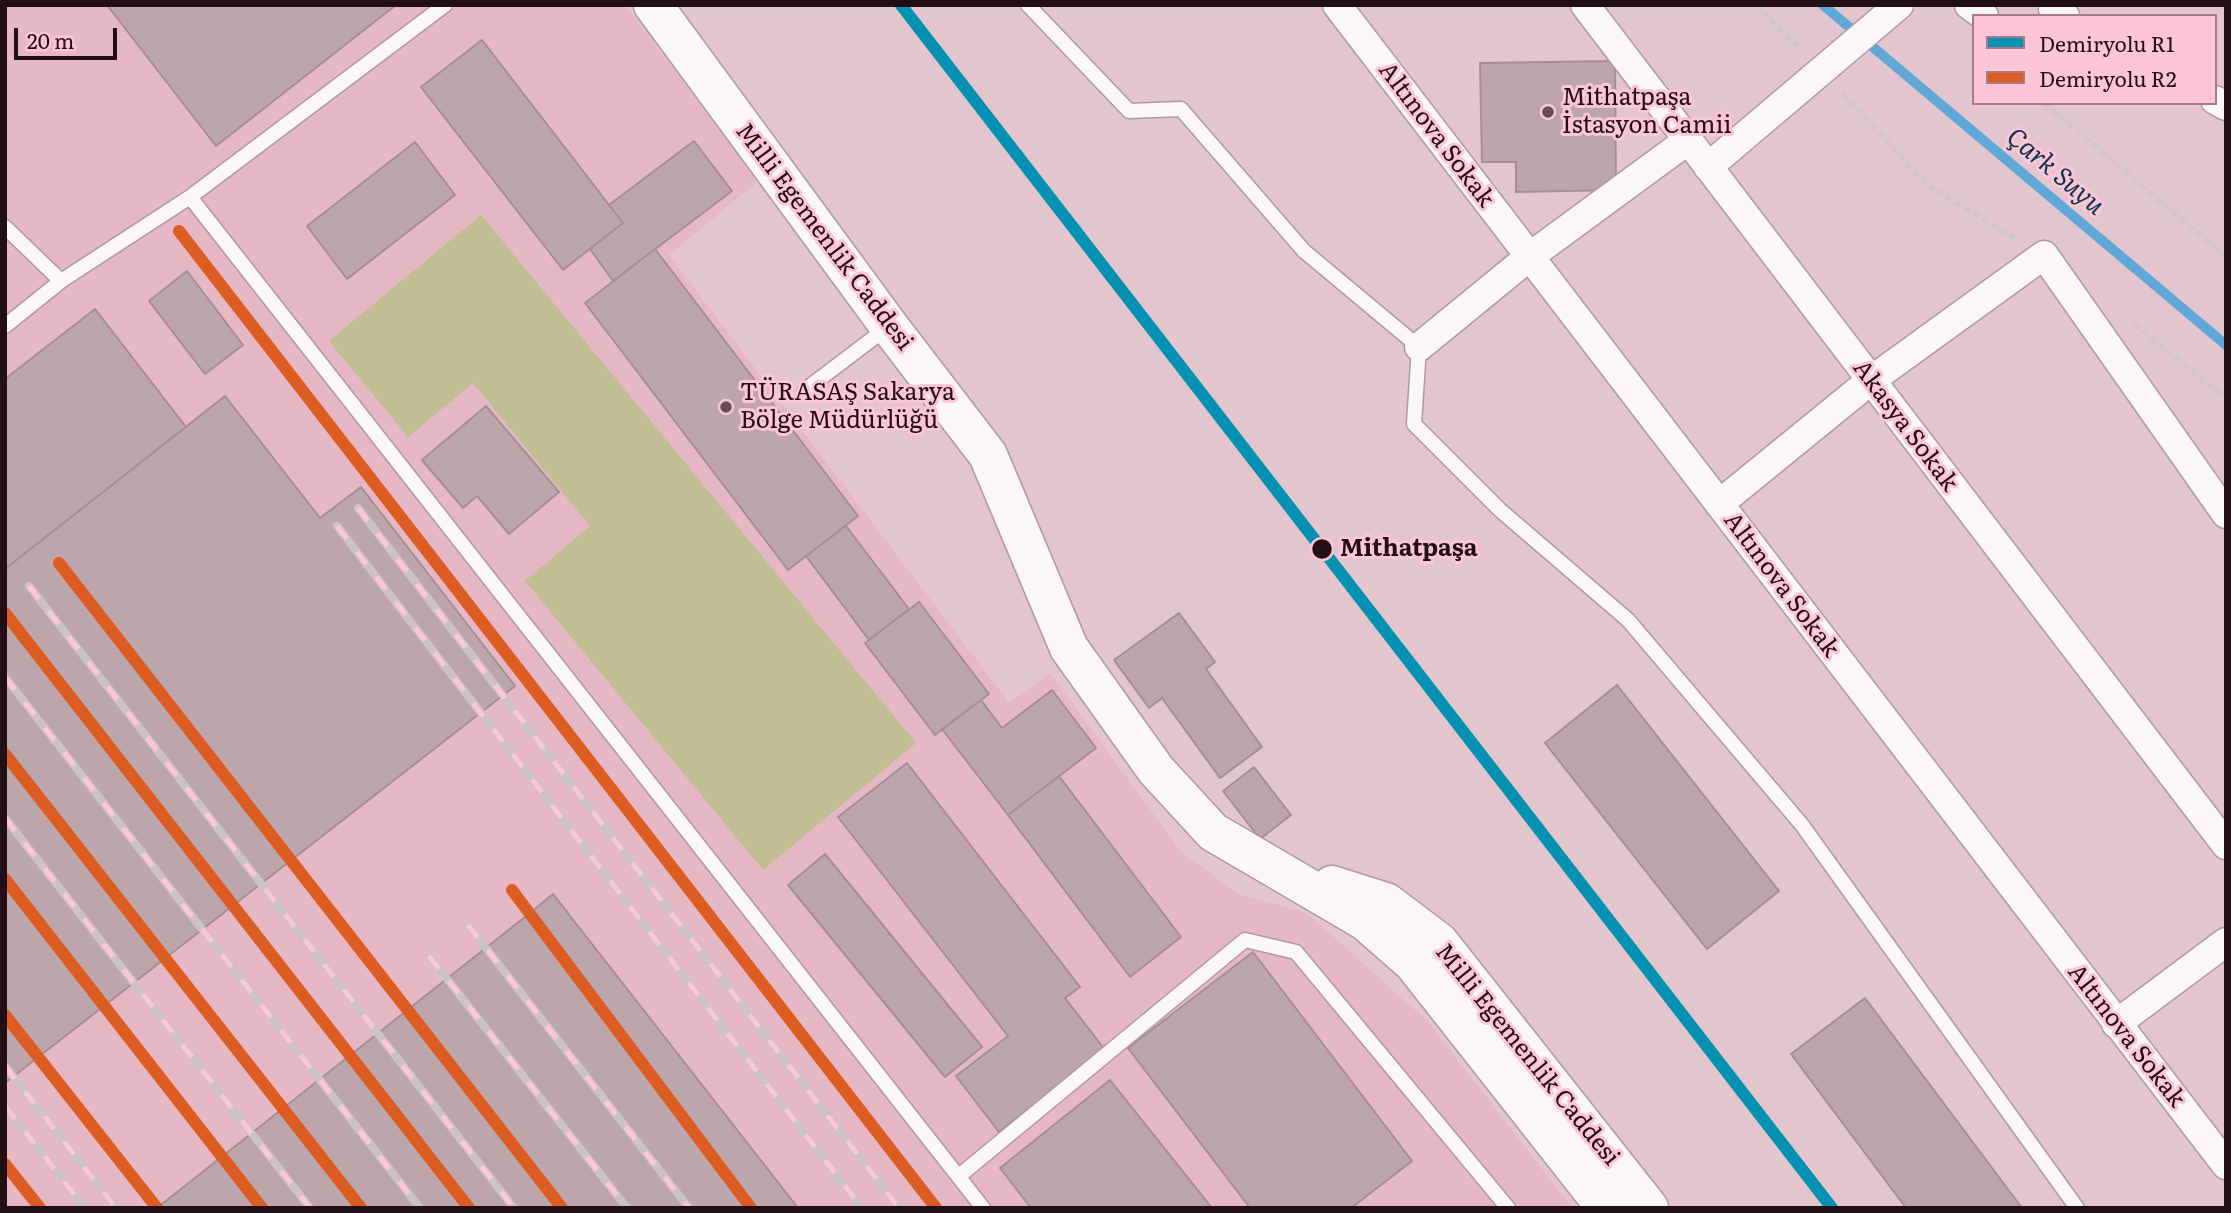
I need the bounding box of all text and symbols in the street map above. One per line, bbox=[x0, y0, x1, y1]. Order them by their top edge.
scale bar bbox=[18, 14, 121, 58]
legend bbox=[1972, 14, 2217, 105]
text: 20 m bbox=[27, 24, 74, 55]
text: Demiryolu R1 bbox=[2039, 27, 2175, 58]
street label: Altınova Sokak bbox=[1372, 57, 1500, 213]
text: Demiryolu R2 bbox=[2039, 62, 2177, 93]
place label: Mithatpaşa İstasyon Camii bbox=[1562, 84, 1731, 140]
marker: Mithatpaşa İstasyon Camii bbox=[1540, 104, 1556, 120]
street label: Milli Egemenlik Caddesi bbox=[729, 118, 919, 356]
water label: Çark Suyu bbox=[2000, 122, 2110, 222]
street label: Akasya Sokak bbox=[1846, 355, 1964, 497]
place label: TÜRASAŞ Sakarya Bölge Müdürlüğü bbox=[740, 379, 955, 435]
marker: TÜRASAŞ Sakarya Bölge Müdürlüğü bbox=[718, 399, 734, 415]
street label: Altınova Sokak bbox=[1717, 507, 1845, 663]
place label: Mithatpaşa bbox=[1340, 535, 1478, 563]
marker: Mithatpaşa bbox=[1310, 537, 1334, 561]
street label: Milli Egemenlik Caddesi bbox=[1429, 938, 1625, 1172]
street label: Altınova Sokak bbox=[2061, 959, 2191, 1113]

